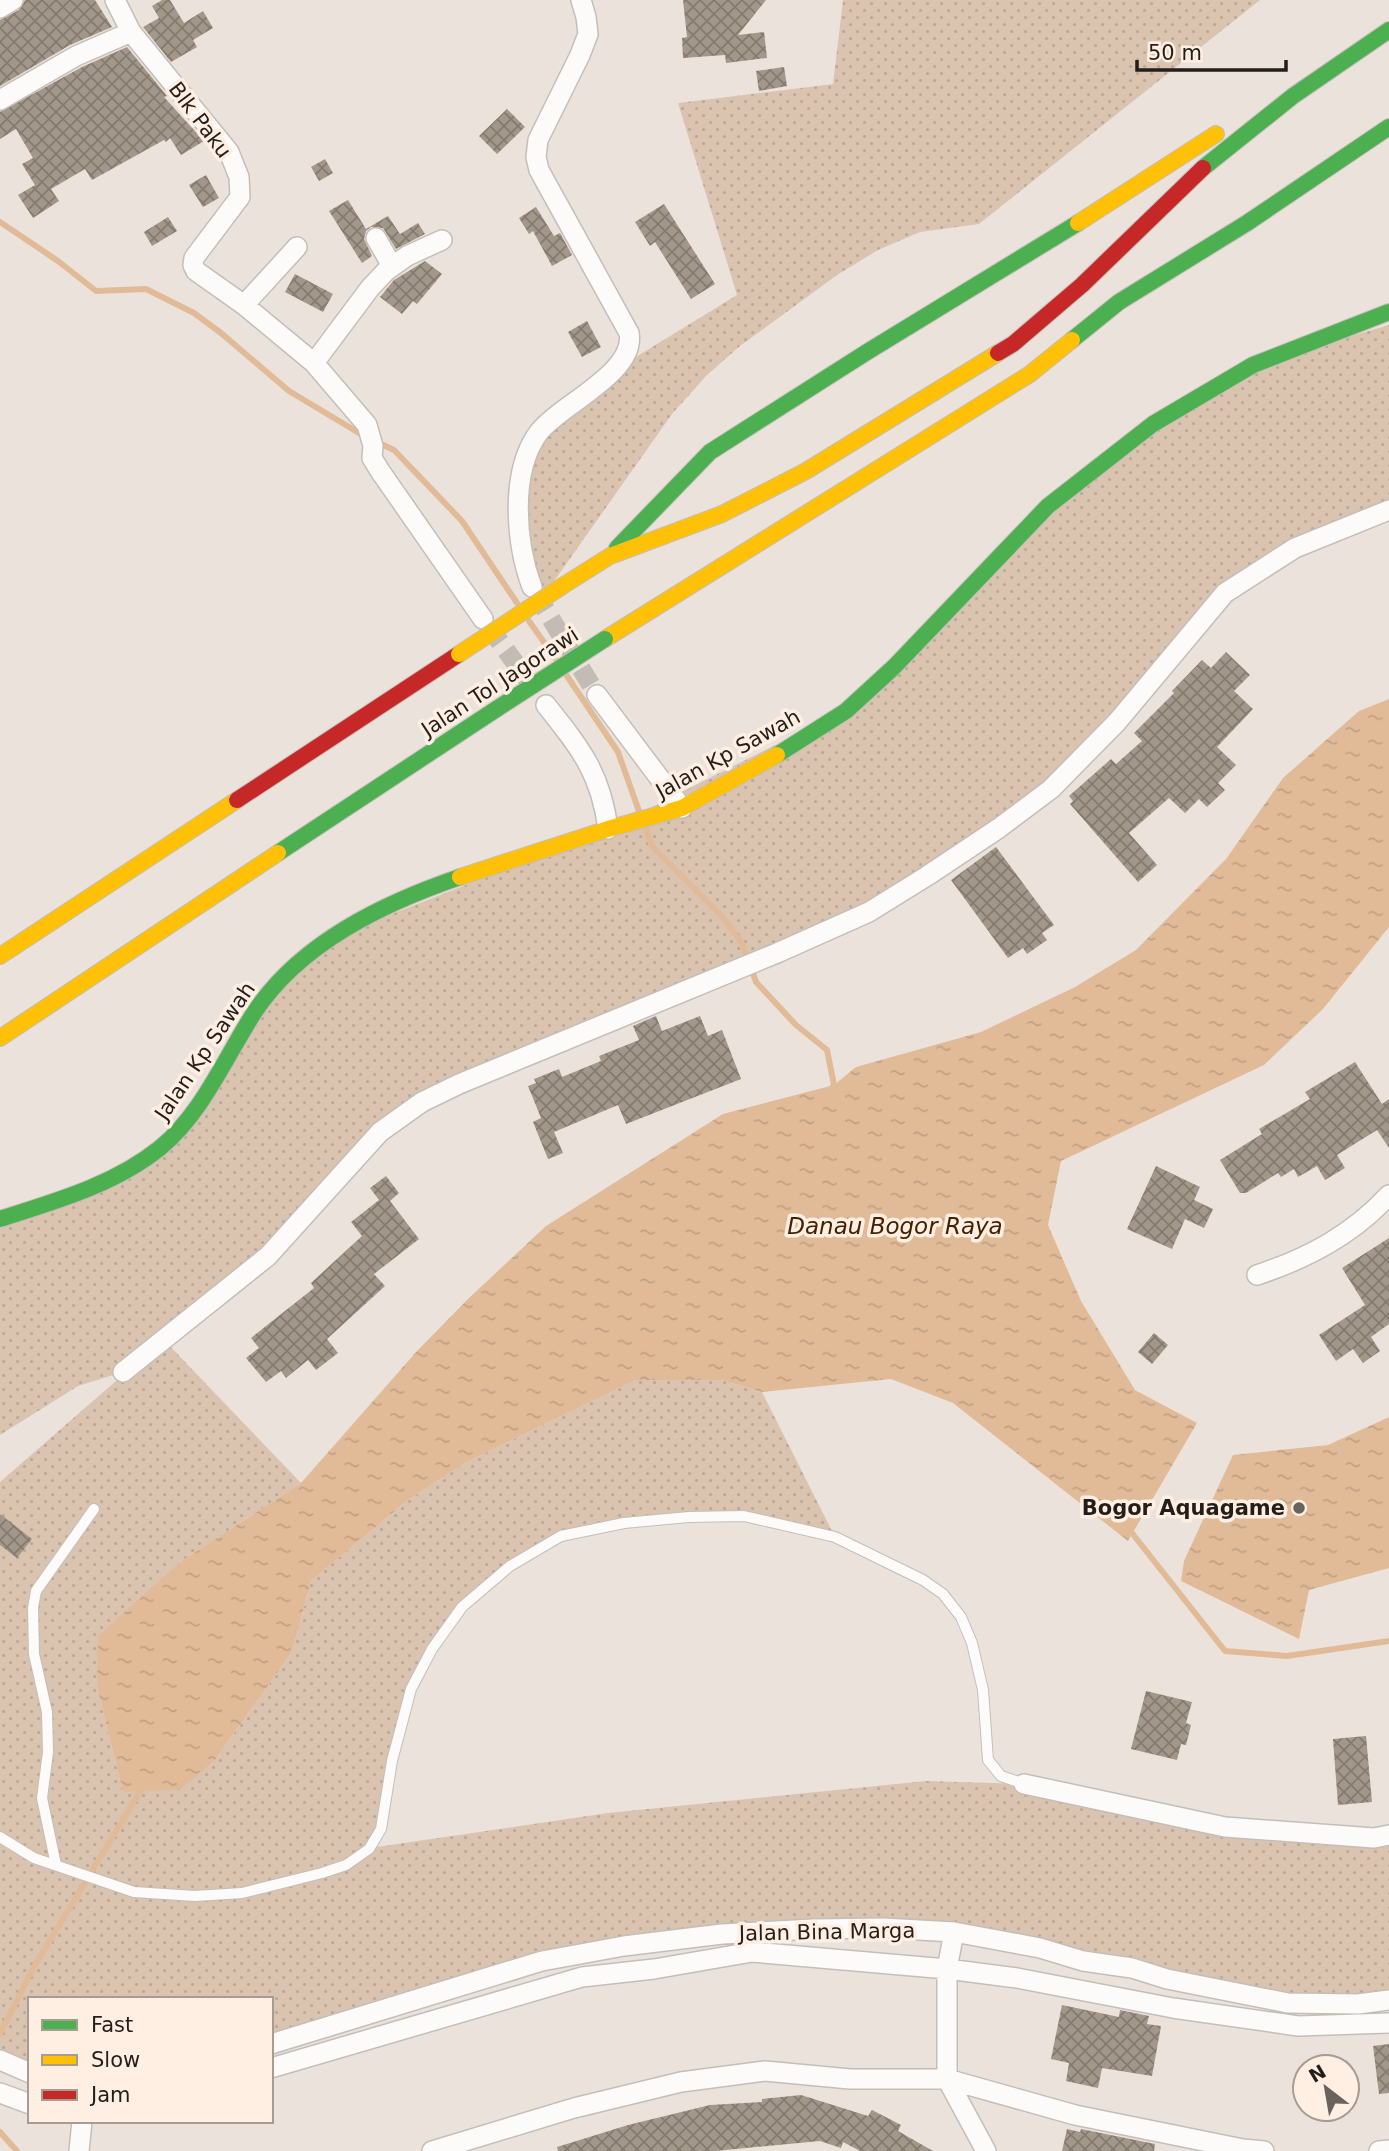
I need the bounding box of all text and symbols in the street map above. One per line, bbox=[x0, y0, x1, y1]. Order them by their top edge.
scale bar bbox=[1137, 28, 1286, 72]
text: 50 m bbox=[1148, 41, 1202, 65]
street label: Blk Paku bbox=[164, 77, 236, 163]
street label: Jalan Tol Jagorawi bbox=[415, 622, 583, 743]
street label: Jalan Kp Sawah bbox=[650, 704, 804, 805]
street label: Jalan Kp Sawah bbox=[149, 978, 260, 1126]
water label: Danau Bogor Raya bbox=[787, 1213, 1003, 1239]
place label: Bogor Aquagame bbox=[1082, 1496, 1285, 1520]
marker: Bogor Aquagame bbox=[1291, 1500, 1307, 1516]
street label: Jalan Bina Marga bbox=[737, 1918, 915, 1946]
legend bbox=[28, 1997, 273, 2123]
text: Fast bbox=[91, 2013, 133, 2037]
text: Slow bbox=[91, 2048, 140, 2072]
north arrow bbox=[1291, 2053, 1361, 2123]
text: N bbox=[1305, 2060, 1330, 2087]
text: Jam bbox=[89, 2083, 131, 2107]

